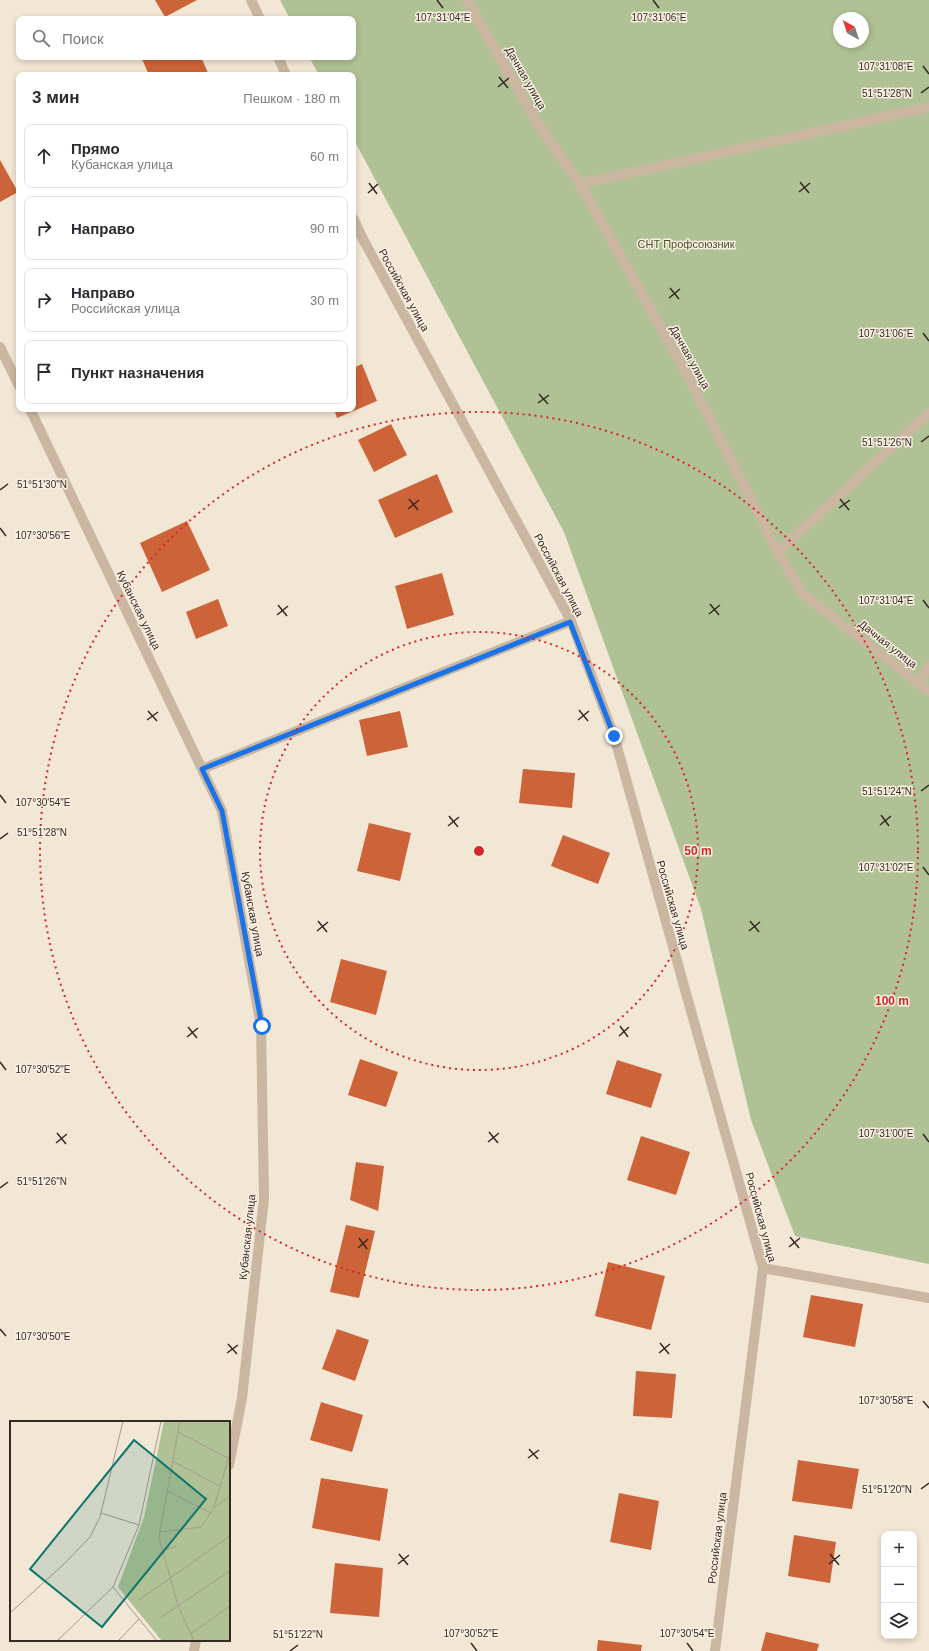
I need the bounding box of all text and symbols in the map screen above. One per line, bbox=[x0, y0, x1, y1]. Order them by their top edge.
text: 107°31'04"E bbox=[415, 12, 471, 23]
text: 107°31'06"E bbox=[631, 12, 687, 23]
north arrow bbox=[833, 12, 869, 48]
search box bbox=[16, 16, 356, 60]
icon: search bbox=[30, 27, 52, 49]
text: Поиск bbox=[62, 30, 104, 47]
street label: Дачная улица bbox=[503, 44, 549, 112]
text: 107°31'08"E bbox=[858, 61, 914, 72]
text: 3 мин bbox=[32, 88, 79, 107]
text: 51°51'28"N bbox=[862, 88, 912, 99]
text: Пешком · 180 m bbox=[243, 91, 340, 106]
text: Прямо bbox=[71, 140, 120, 157]
icon: ahead bbox=[33, 145, 55, 167]
text: 60 m bbox=[310, 149, 339, 164]
text: Кубанская улица bbox=[71, 157, 173, 172]
icon: right bbox=[33, 217, 55, 239]
text: Направо bbox=[71, 220, 135, 237]
text: 90 m bbox=[310, 221, 339, 236]
park label: СНТ Профсоюзник bbox=[638, 238, 735, 250]
street label: Российская улица bbox=[376, 247, 432, 334]
text: Направо bbox=[71, 284, 135, 301]
icon: right bbox=[33, 289, 55, 311]
text: 30 m bbox=[310, 293, 339, 308]
text: Российская улица bbox=[71, 301, 180, 316]
street label: Дачная улица bbox=[668, 323, 713, 392]
text: 107°31'06"E bbox=[858, 328, 914, 339]
icon: arrive bbox=[33, 361, 55, 383]
text: Пункт назначения bbox=[71, 364, 204, 381]
text: 51°51'26"N bbox=[862, 437, 912, 448]
text: 51°51'30"N bbox=[17, 479, 67, 490]
text: 107°30'56"E bbox=[15, 530, 71, 541]
street label: Российская улица bbox=[532, 531, 586, 619]
street label: Кубанская улица bbox=[115, 569, 164, 652]
text: 107°31'04"E bbox=[858, 595, 914, 606]
street label: Дачная улица bbox=[857, 618, 920, 671]
route end bbox=[605, 727, 623, 745]
text: 51°51'24"N bbox=[862, 786, 912, 797]
text: 107°30'54"E bbox=[15, 797, 71, 808]
text: 51°51'28"N bbox=[17, 827, 67, 838]
centre of rings bbox=[472, 844, 486, 858]
text: 50 m bbox=[684, 844, 712, 858]
street label: Российская улица bbox=[655, 859, 692, 952]
text: 107°31'02"E bbox=[858, 862, 914, 873]
street label: Кубанская улица bbox=[240, 871, 267, 958]
text: 100 m bbox=[875, 994, 909, 1008]
route start bbox=[253, 1017, 271, 1035]
text: 107°30'52"E bbox=[15, 1064, 71, 1075]
text: 107°31'00"E bbox=[858, 1128, 914, 1139]
street label: Российская улица bbox=[743, 1171, 779, 1264]
text: 51°51'26"N bbox=[17, 1176, 67, 1187]
street label: Кубанская улица bbox=[237, 1193, 258, 1280]
text: 107°30'50"E bbox=[15, 1331, 71, 1342]
text: 107°30'58"E bbox=[858, 1395, 914, 1406]
inset map bbox=[10, 1421, 230, 1641]
text: 51°51'20"N bbox=[862, 1484, 912, 1495]
street label: Российская улица bbox=[705, 1491, 729, 1584]
map controls bbox=[881, 1531, 917, 1639]
button: + bbox=[881, 1531, 917, 1567]
button: − bbox=[881, 1567, 917, 1603]
button: layers bbox=[881, 1603, 917, 1639]
text: 107°30'52"E bbox=[443, 1628, 499, 1639]
text: 107°30'54"E bbox=[659, 1628, 715, 1639]
text: 51°51'22"N bbox=[273, 1629, 323, 1640]

